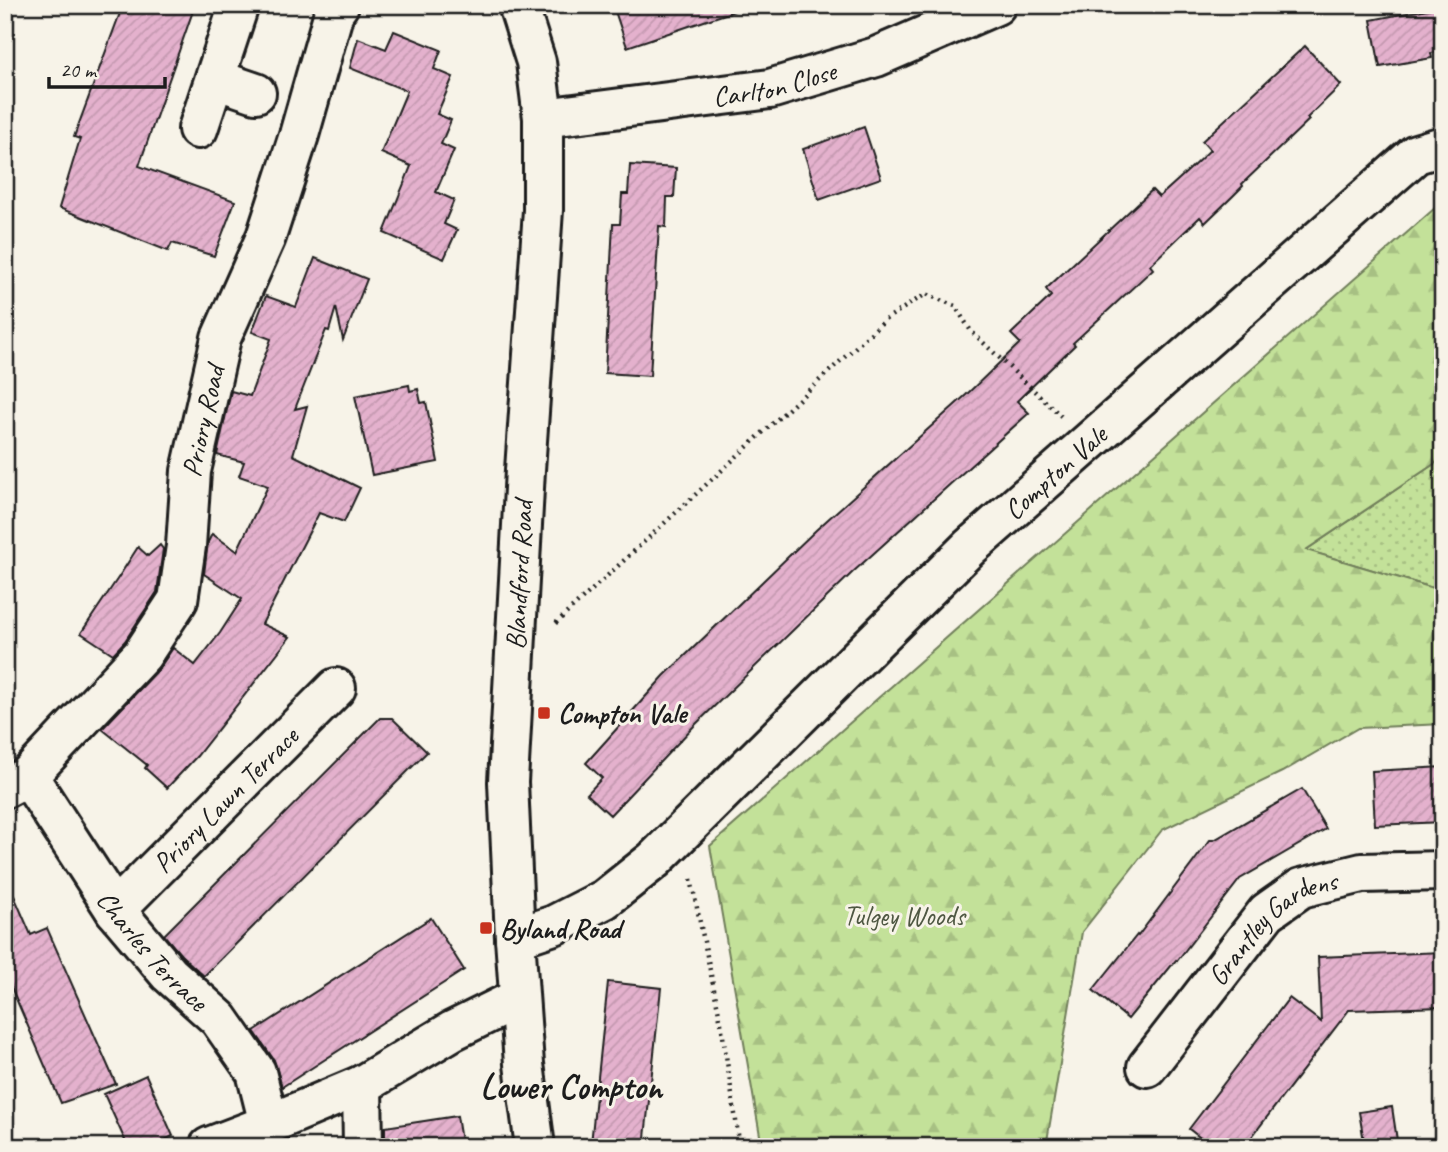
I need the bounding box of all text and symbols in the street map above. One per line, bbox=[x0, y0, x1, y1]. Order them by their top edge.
scale bar bbox=[49, 46, 164, 90]
street label: Carlton Close bbox=[711, 52, 842, 114]
text: 20 m bbox=[60, 57, 98, 83]
street label: Priory Road bbox=[173, 358, 233, 480]
street label: Compton Vale bbox=[996, 416, 1115, 527]
street label: Blandford Road bbox=[498, 496, 541, 650]
place label: Compton Vale bbox=[558, 696, 689, 731]
marker: Compton Vale bbox=[536, 705, 552, 721]
street label: Priory Lawn Terrace bbox=[145, 718, 307, 880]
street label: Grantley Gardens bbox=[1199, 862, 1343, 992]
street label: Charles Terrace bbox=[89, 884, 217, 1020]
park label: Tulgey Woods bbox=[843, 898, 967, 933]
place label: Byland Road bbox=[500, 911, 625, 946]
marker: Byland Road bbox=[478, 920, 494, 936]
district label: Lower Compton bbox=[480, 1064, 664, 1109]

